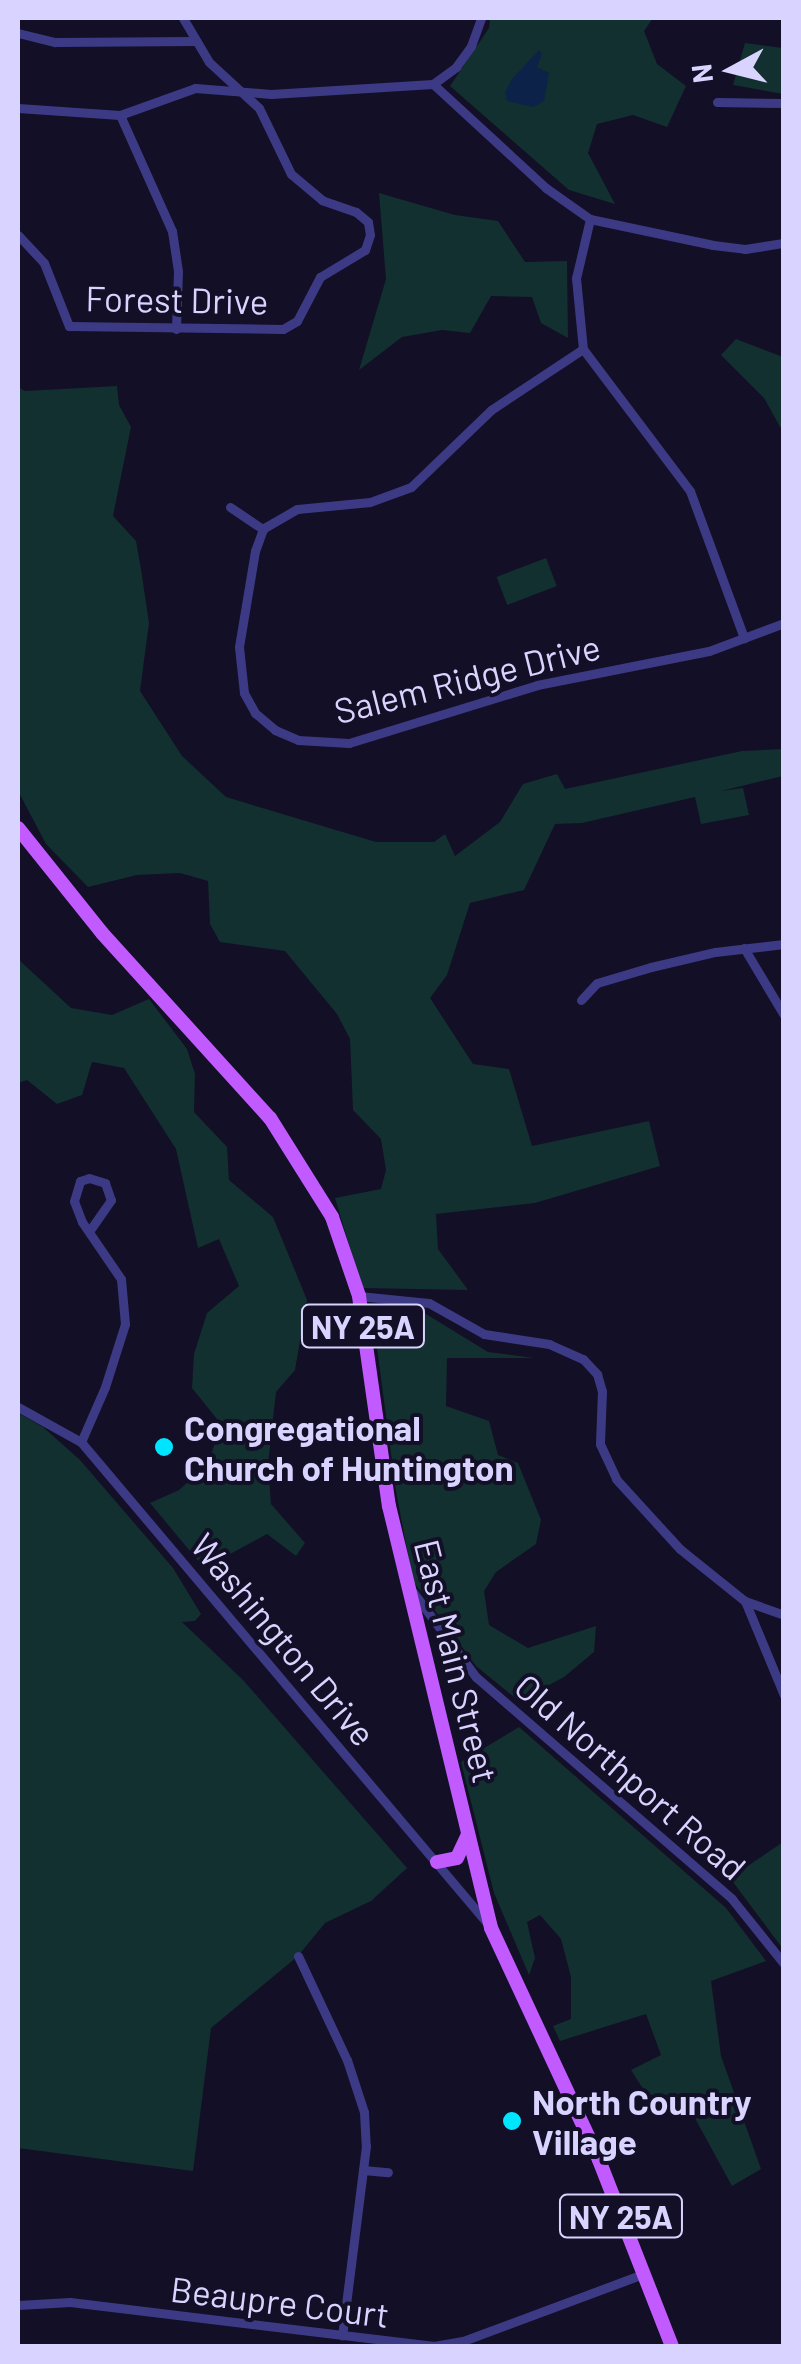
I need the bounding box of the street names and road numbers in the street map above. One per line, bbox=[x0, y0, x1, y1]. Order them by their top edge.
street label: Forest Drive bbox=[85, 276, 269, 322]
street label: Salem Ridge Drive bbox=[330, 625, 604, 731]
road number: NY 25A bbox=[300, 1299, 426, 1353]
street label: Washington Drive bbox=[183, 1524, 385, 1754]
street label: East Main Street bbox=[407, 1535, 507, 1787]
street label: Old Northport Road bbox=[507, 1664, 755, 1888]
road number: NY 25A bbox=[558, 2189, 684, 2243]
street label: Beaupre Court bbox=[168, 2267, 392, 2335]

